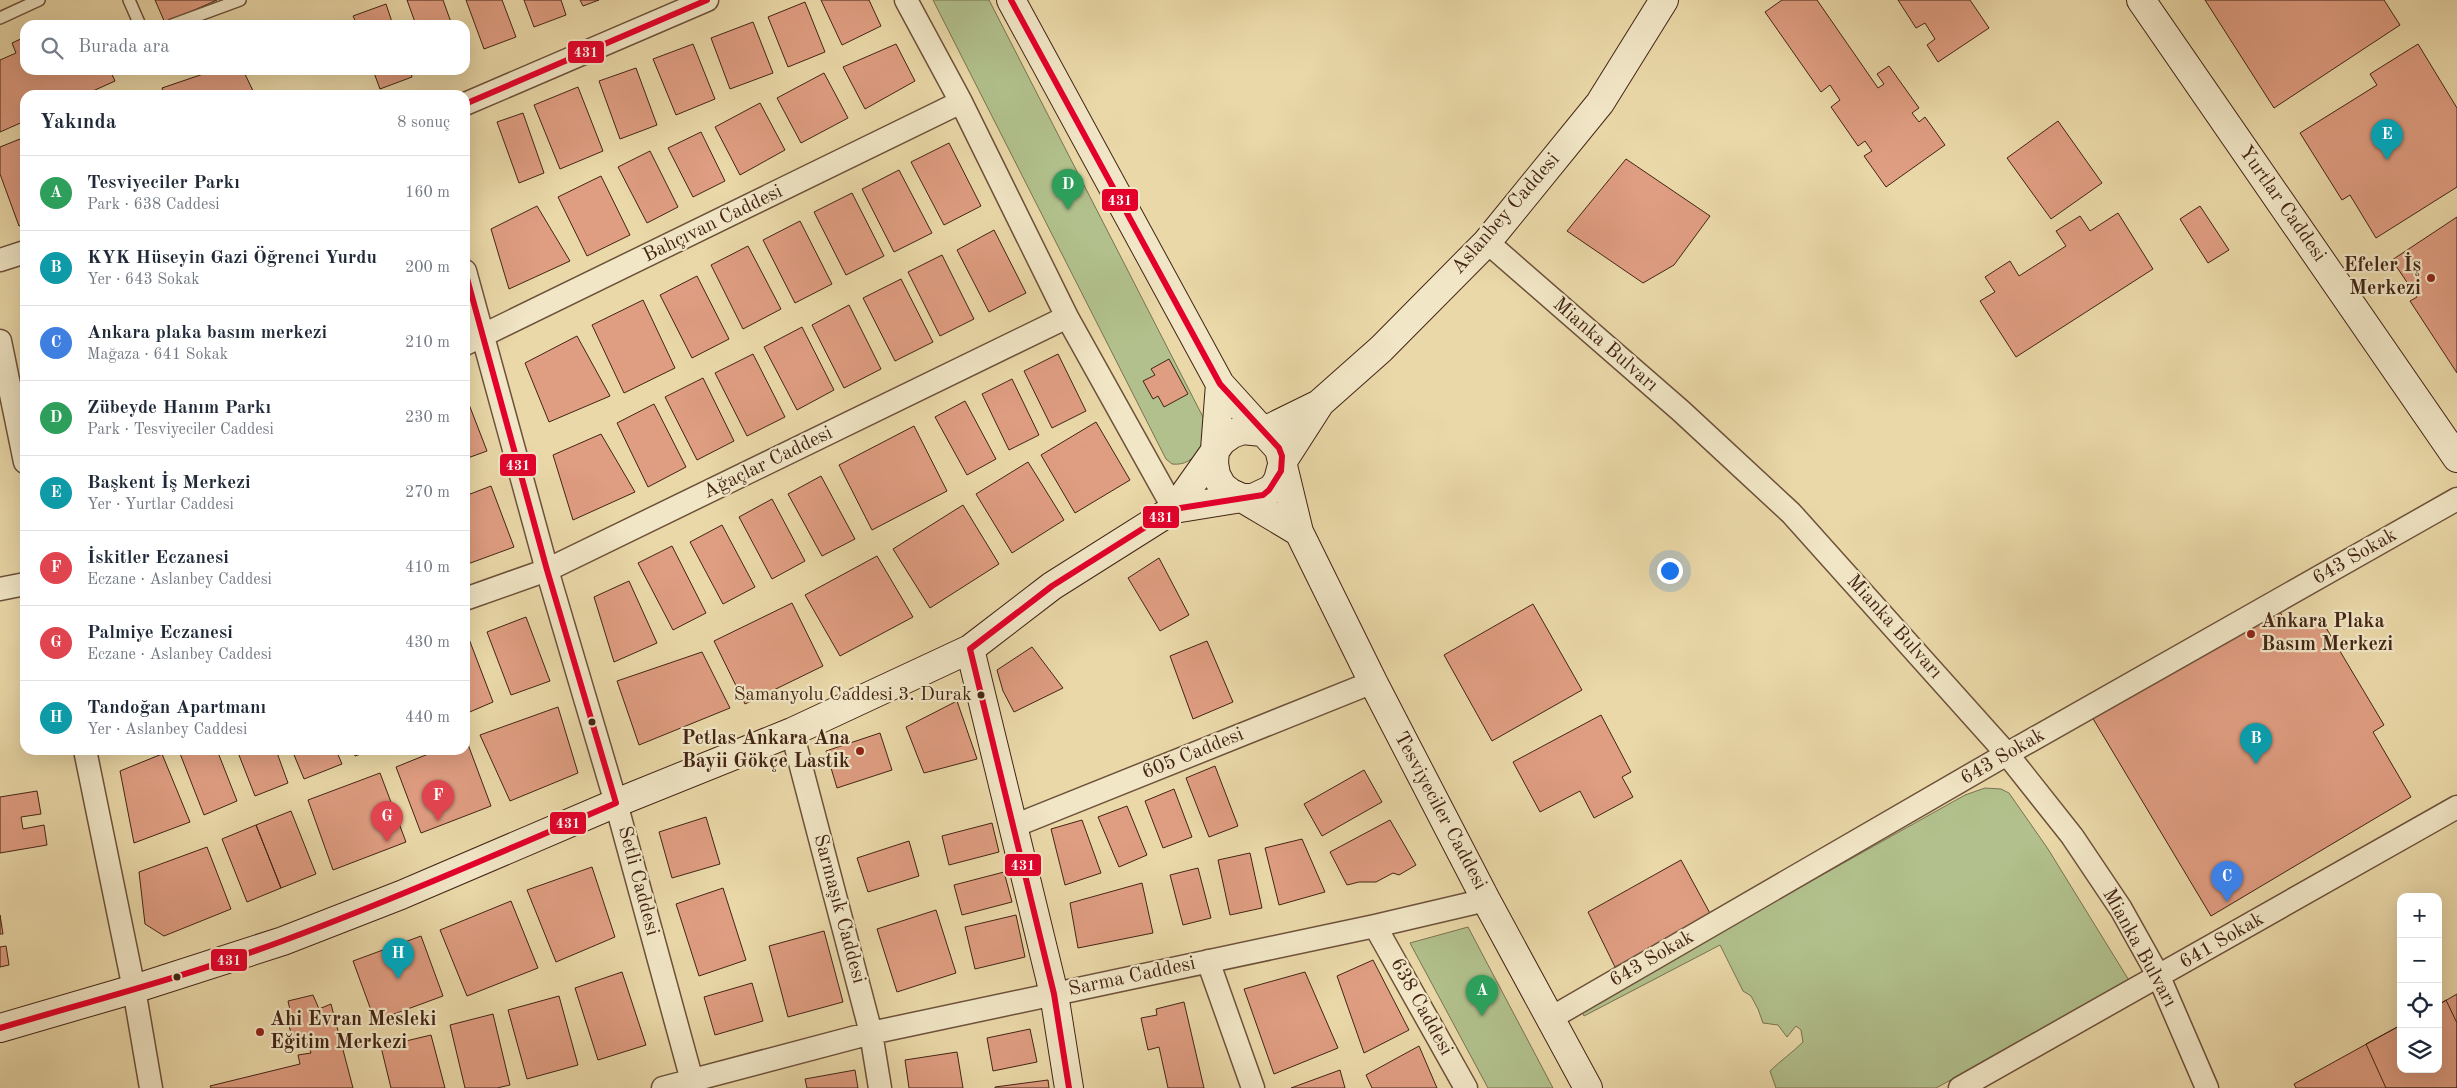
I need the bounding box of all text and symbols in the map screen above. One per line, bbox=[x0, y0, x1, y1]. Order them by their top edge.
search box bbox=[20, 20, 470, 75]
icon: search bbox=[38, 34, 66, 62]
text: Burada ara bbox=[78, 38, 170, 57]
line badge: 431 bbox=[567, 40, 605, 64]
text: 431 bbox=[574, 46, 598, 60]
text: Yakında bbox=[40, 112, 116, 133]
text: 8 sonuç bbox=[397, 115, 450, 131]
pin: E bbox=[2371, 119, 2403, 160]
street label: Yurtlar Caddesi bbox=[2235, 142, 2329, 266]
street label: Aslanbey Caddesi bbox=[1448, 150, 1564, 278]
pin: D bbox=[1052, 169, 1084, 210]
text: Tesviyeciler Parkı bbox=[87, 174, 240, 193]
street label: Bahçıvan Caddesi bbox=[640, 182, 786, 266]
text: A bbox=[50, 185, 62, 201]
text: 160 m bbox=[405, 185, 450, 201]
line badge: 431 bbox=[1101, 188, 1139, 212]
text: 431 bbox=[1108, 194, 1132, 208]
text: Park · 638 Caddesi bbox=[87, 197, 220, 213]
text: KYK Hüseyin Gazi Öğrenci Yurdu bbox=[87, 249, 377, 268]
place label: Efeler İş Merkezi bbox=[2343, 252, 2421, 299]
text: B bbox=[50, 260, 62, 276]
text: 200 m bbox=[405, 260, 450, 276]
text: Yer · 643 Sokak bbox=[87, 272, 200, 288]
marker: Efeler İş Merkezi bbox=[2425, 272, 2437, 284]
street label: Mianka Bulvarı bbox=[1549, 294, 1661, 396]
text: Ankara plaka basım merkezi bbox=[87, 324, 327, 343]
text: C bbox=[51, 335, 61, 351]
text: 210 m bbox=[405, 335, 450, 351]
text: Mağaza · 641 Sokak bbox=[87, 347, 228, 363]
text: Zübeyde Hanım Parkı bbox=[87, 399, 271, 418]
text: D bbox=[50, 410, 62, 426]
text: 230 m bbox=[405, 410, 450, 426]
text: Park · Tesviyeciler Caddesi bbox=[87, 422, 274, 438]
street label: Ağaçlar Caddesi bbox=[700, 423, 836, 503]
line badge: 431 bbox=[499, 453, 537, 477]
text: 431 bbox=[506, 459, 530, 473]
text: Başkent İş Merkezi bbox=[87, 474, 251, 493]
text: E bbox=[50, 485, 62, 501]
text: 270 m bbox=[405, 485, 450, 501]
text: Yer · Yurtlar Caddesi bbox=[87, 497, 234, 513]
line badge: 431 bbox=[1142, 505, 1180, 529]
text: 431 bbox=[1149, 511, 1173, 525]
street label: 643 Sokak bbox=[2310, 525, 2400, 589]
text: İskitler Eczanesi bbox=[87, 549, 229, 568]
your location bbox=[1657, 558, 1683, 584]
text: F bbox=[51, 560, 61, 576]
text: 410 m bbox=[405, 560, 450, 576]
street label: Mianka Bulvarı bbox=[1842, 571, 1946, 683]
text: Eczane · Aslanbey Caddesi bbox=[87, 572, 272, 588]
place label: Ankara Plaka Basım Merkezi bbox=[2261, 612, 2393, 655]
text: Palmiye Eczanesi bbox=[87, 624, 233, 643]
marker: Ankara Plaka Basım Merkezi bbox=[2245, 628, 2257, 640]
text: G bbox=[50, 635, 62, 651]
text: 430 m bbox=[405, 635, 450, 651]
text: Eczane · Aslanbey Caddesi bbox=[87, 647, 272, 663]
place label: Samanyolu Caddesi 3. Durak bbox=[734, 686, 972, 705]
marker: Samanyolu Caddesi 3. Durak bbox=[976, 690, 986, 700]
text: Tandoğan Apartmanı bbox=[87, 699, 266, 718]
text: H bbox=[49, 710, 63, 726]
text: 440 m bbox=[405, 710, 450, 726]
unlabelled marker bbox=[587, 717, 597, 727]
text: Yer · Aslanbey Caddesi bbox=[87, 722, 247, 738]
pin: B bbox=[2240, 723, 2272, 764]
street label: 605 Caddesi bbox=[1139, 725, 1247, 783]
street label: 643 Sokak bbox=[1958, 725, 2048, 789]
place label: Petlas Ankara Ana Bayii Gökçe Lastik bbox=[681, 729, 850, 772]
street label: Tesviyeciler Caddesi bbox=[1390, 729, 1490, 893]
marker: Petlas Ankara Ana Bayii Gökçe Lastik bbox=[854, 745, 866, 757]
pin: F bbox=[422, 780, 454, 821]
pin: G bbox=[371, 801, 403, 842]
line badge: 431 bbox=[549, 811, 587, 835]
text: 431 bbox=[556, 817, 580, 831]
street label: Setli Caddesi bbox=[614, 824, 662, 938]
street label: Sarmaşık Caddesi bbox=[809, 832, 869, 986]
line badge: 431 bbox=[1004, 853, 1042, 877]
text: 431 bbox=[1011, 859, 1035, 873]
pin: C bbox=[2211, 861, 2243, 902]
street label: Mianka Bulvarı bbox=[2098, 885, 2180, 1011]
map controls bbox=[2397, 893, 2442, 1073]
button: + bbox=[2397, 893, 2442, 938]
street label: 641 Sokak bbox=[2177, 909, 2267, 973]
street label: 643 Sokak bbox=[1607, 927, 1697, 991]
pin: H bbox=[382, 938, 414, 979]
button: − bbox=[2397, 938, 2442, 983]
line badge: 431 bbox=[210, 948, 248, 972]
text: 431 bbox=[217, 954, 241, 968]
street label: Sarma Caddesi bbox=[1067, 954, 1197, 1000]
street label: 638 Caddesi bbox=[1386, 955, 1456, 1059]
unlabelled marker bbox=[172, 972, 182, 982]
pin: A bbox=[1466, 975, 1498, 1016]
button: locate bbox=[2397, 983, 2442, 1028]
place label: Ahi Evran Mesleki Eğitim Merkezi bbox=[270, 1010, 436, 1053]
marker: Ahi Evran Mesleki Eğitim Merkezi bbox=[254, 1026, 266, 1038]
button: layers bbox=[2397, 1028, 2442, 1073]

